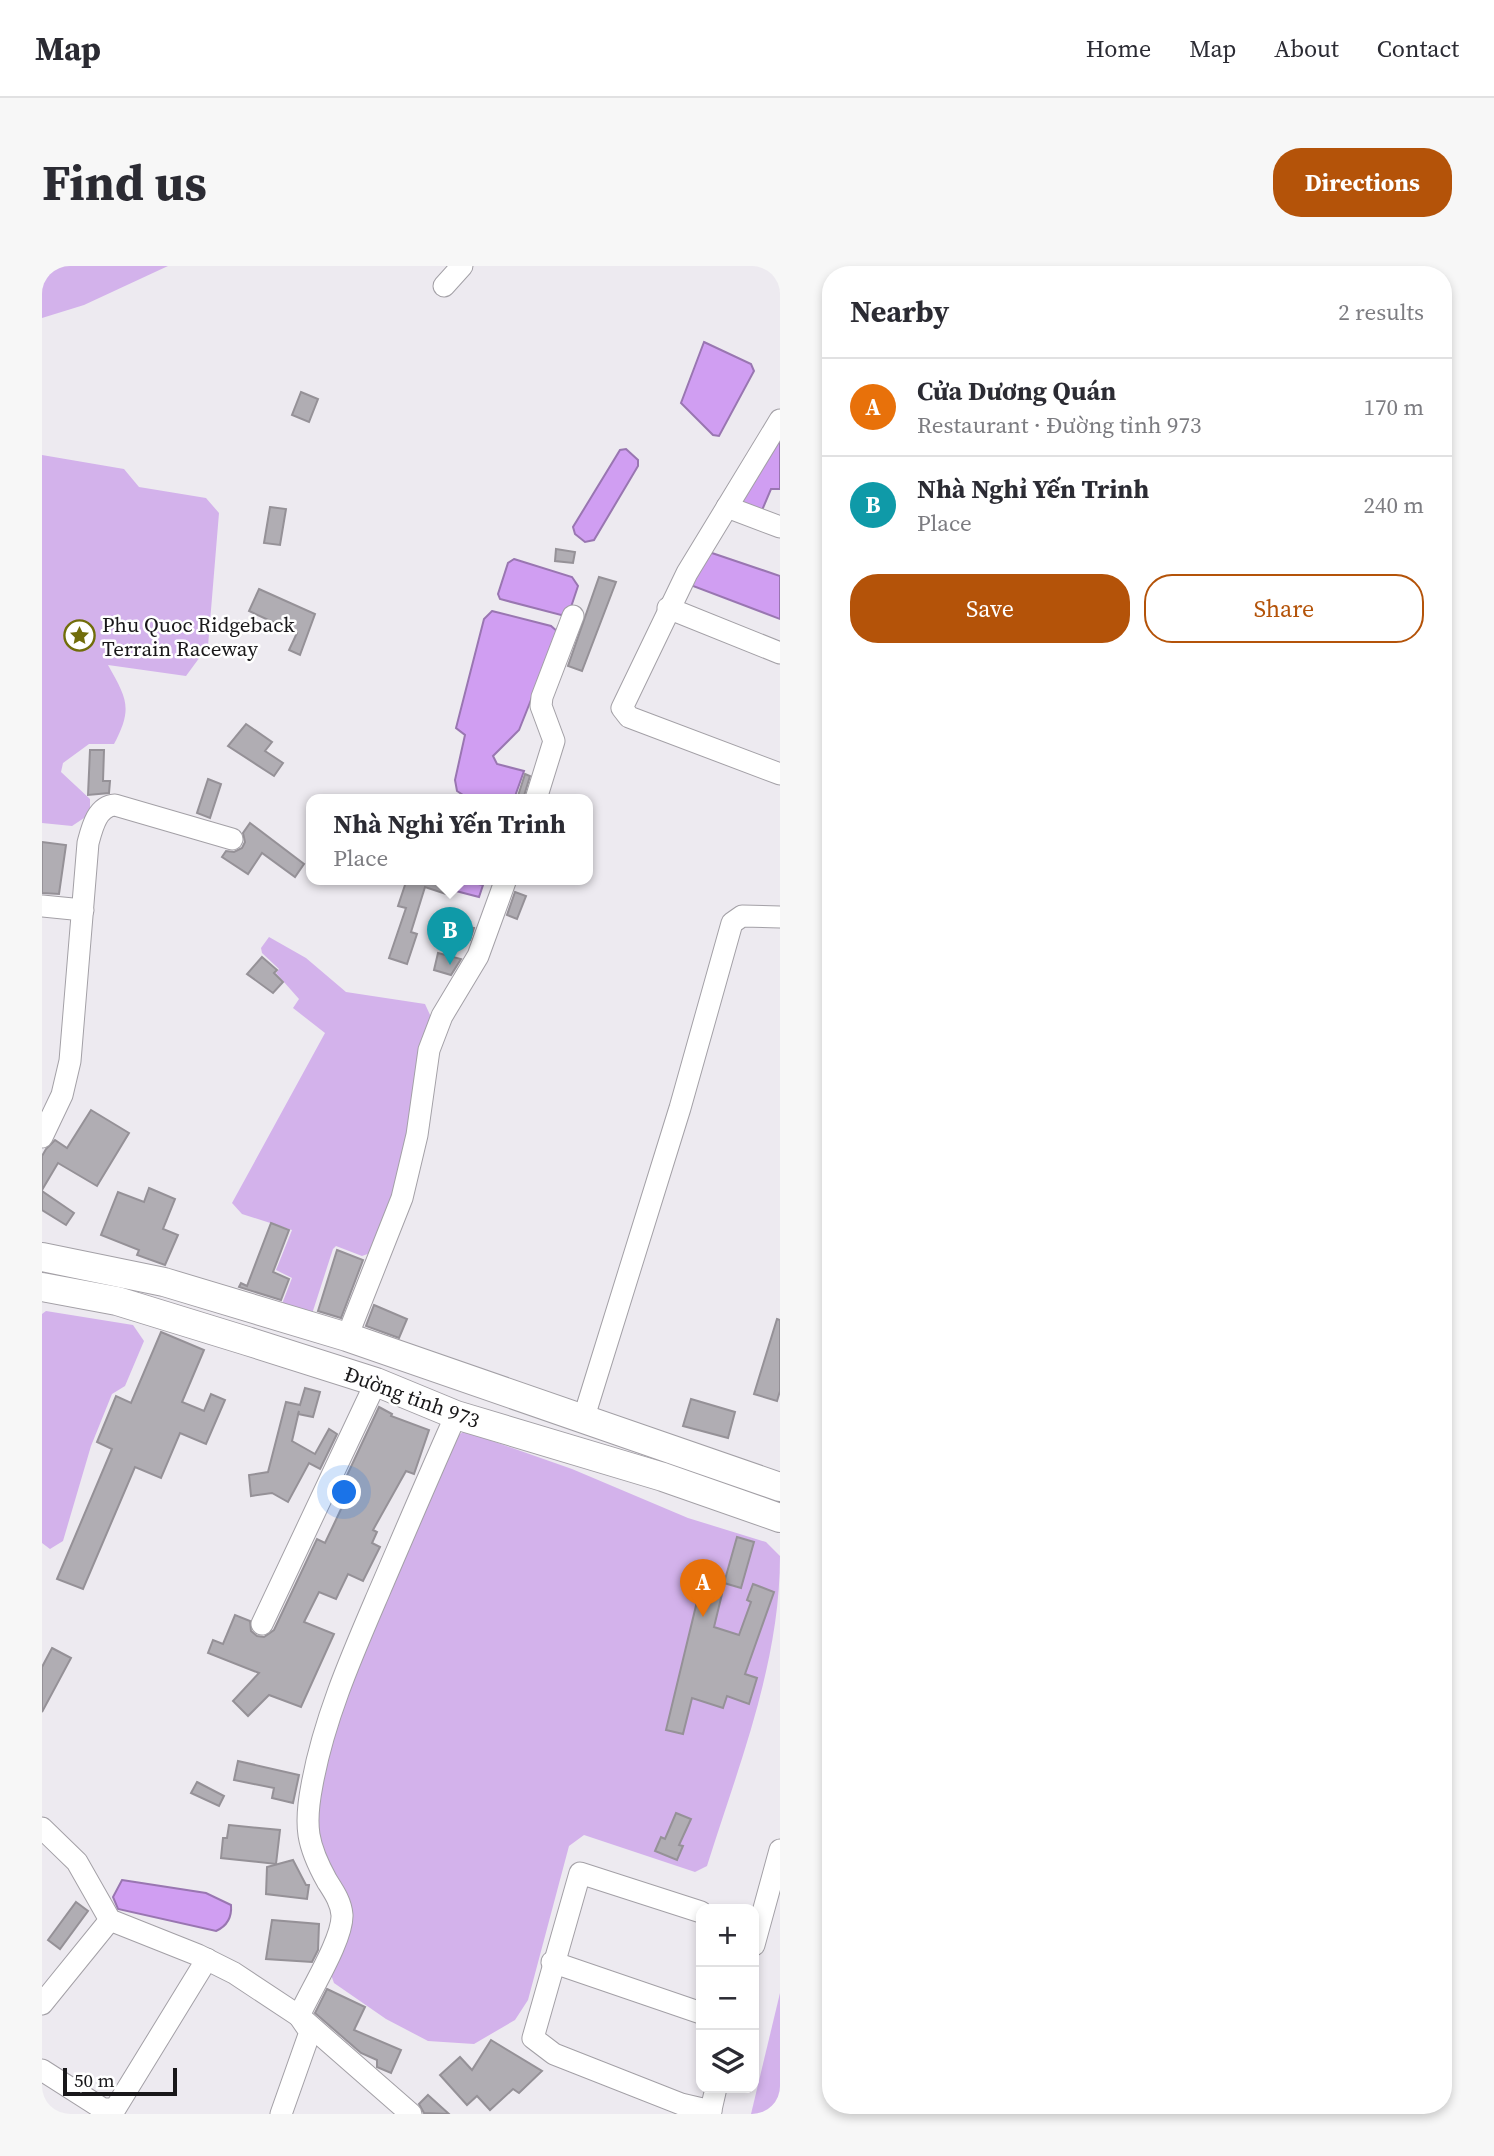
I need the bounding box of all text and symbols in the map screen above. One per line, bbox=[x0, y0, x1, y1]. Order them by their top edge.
text: Map bbox=[35, 26, 101, 71]
text: Home bbox=[1086, 32, 1151, 65]
text: Map bbox=[1189, 32, 1236, 65]
text: About bbox=[1274, 32, 1339, 65]
text: Contact bbox=[1377, 32, 1459, 65]
button: Directions bbox=[1273, 148, 1452, 217]
text: Find us bbox=[42, 149, 207, 216]
text: Nearby bbox=[850, 291, 949, 332]
text: 2 results bbox=[1338, 296, 1424, 328]
text: Cửa Dương Quán bbox=[917, 373, 1116, 409]
text: A bbox=[865, 391, 881, 423]
text: 170 m bbox=[1363, 391, 1424, 423]
text: Restaurant · Đường tỉnh 973 bbox=[917, 409, 1202, 441]
text: Nhà Nghỉ Yến Trinh bbox=[917, 471, 1149, 507]
text: B bbox=[866, 489, 880, 521]
text: 240 m bbox=[1363, 489, 1424, 521]
text: Place bbox=[917, 507, 972, 539]
button: Save bbox=[850, 574, 1130, 643]
button: Share bbox=[1144, 574, 1424, 643]
place label: Phu Quoc Ridgeback Terrain Raceway bbox=[102, 610, 295, 663]
place icon: Phu Quoc Ridgeback Terrain Raceway bbox=[62, 619, 96, 653]
popup bbox=[306, 794, 593, 885]
text: Nhà Nghỉ Yến Trinh bbox=[333, 806, 566, 842]
text: Place bbox=[333, 842, 388, 874]
pin: B bbox=[427, 907, 473, 965]
street label: Đường tỉnh 973 bbox=[340, 1359, 484, 1435]
your location bbox=[327, 1475, 361, 1509]
pin: A bbox=[680, 1559, 726, 1617]
map controls bbox=[696, 1904, 759, 2093]
button: + bbox=[696, 1904, 759, 1967]
button: − bbox=[696, 1967, 759, 2030]
button: layers bbox=[696, 2030, 759, 2093]
scale bar bbox=[63, 2065, 177, 2097]
text: 50 m bbox=[74, 2067, 115, 2093]

